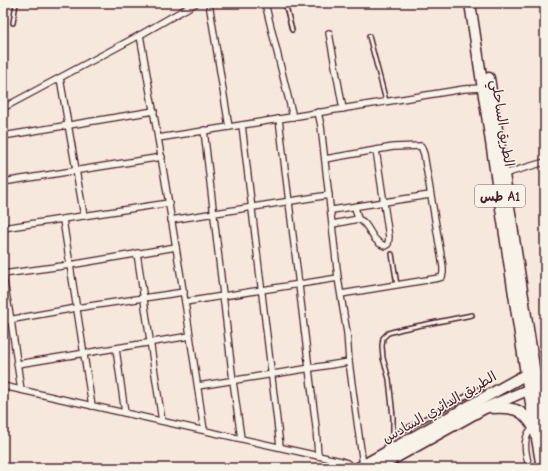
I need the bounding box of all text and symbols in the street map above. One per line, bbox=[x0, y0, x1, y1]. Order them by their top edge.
street label: الطريق الساحلي bbox=[483, 78, 518, 168]
road number: طس A1 bbox=[475, 185, 525, 207]
street label: الطريق الدائري السادس bbox=[379, 368, 500, 449]

